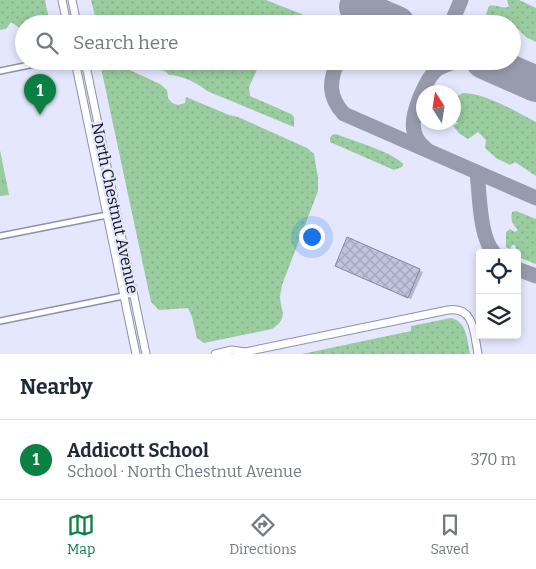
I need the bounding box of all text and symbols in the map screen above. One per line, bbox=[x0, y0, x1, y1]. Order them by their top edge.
search box bbox=[15, 15, 521, 70]
icon: search bbox=[33, 29, 61, 57]
text: Search here bbox=[73, 31, 178, 54]
pin: 1 bbox=[24, 74, 56, 115]
north arrow bbox=[416, 85, 461, 130]
street label: North Chestnut Avenue bbox=[88, 121, 142, 295]
your location bbox=[299, 224, 325, 250]
map controls bbox=[476, 249, 521, 339]
button: locate bbox=[476, 249, 521, 294]
button: layers bbox=[476, 294, 521, 339]
text: Nearby bbox=[20, 374, 93, 400]
text: Addicott School bbox=[67, 439, 209, 462]
text: 1 bbox=[33, 450, 39, 469]
text: 370 m bbox=[470, 450, 516, 469]
text: School · North Chestnut Avenue bbox=[67, 462, 302, 481]
tab: Map bbox=[67, 511, 95, 558]
tab: Directions bbox=[229, 511, 297, 558]
tab: Saved bbox=[431, 511, 469, 558]

